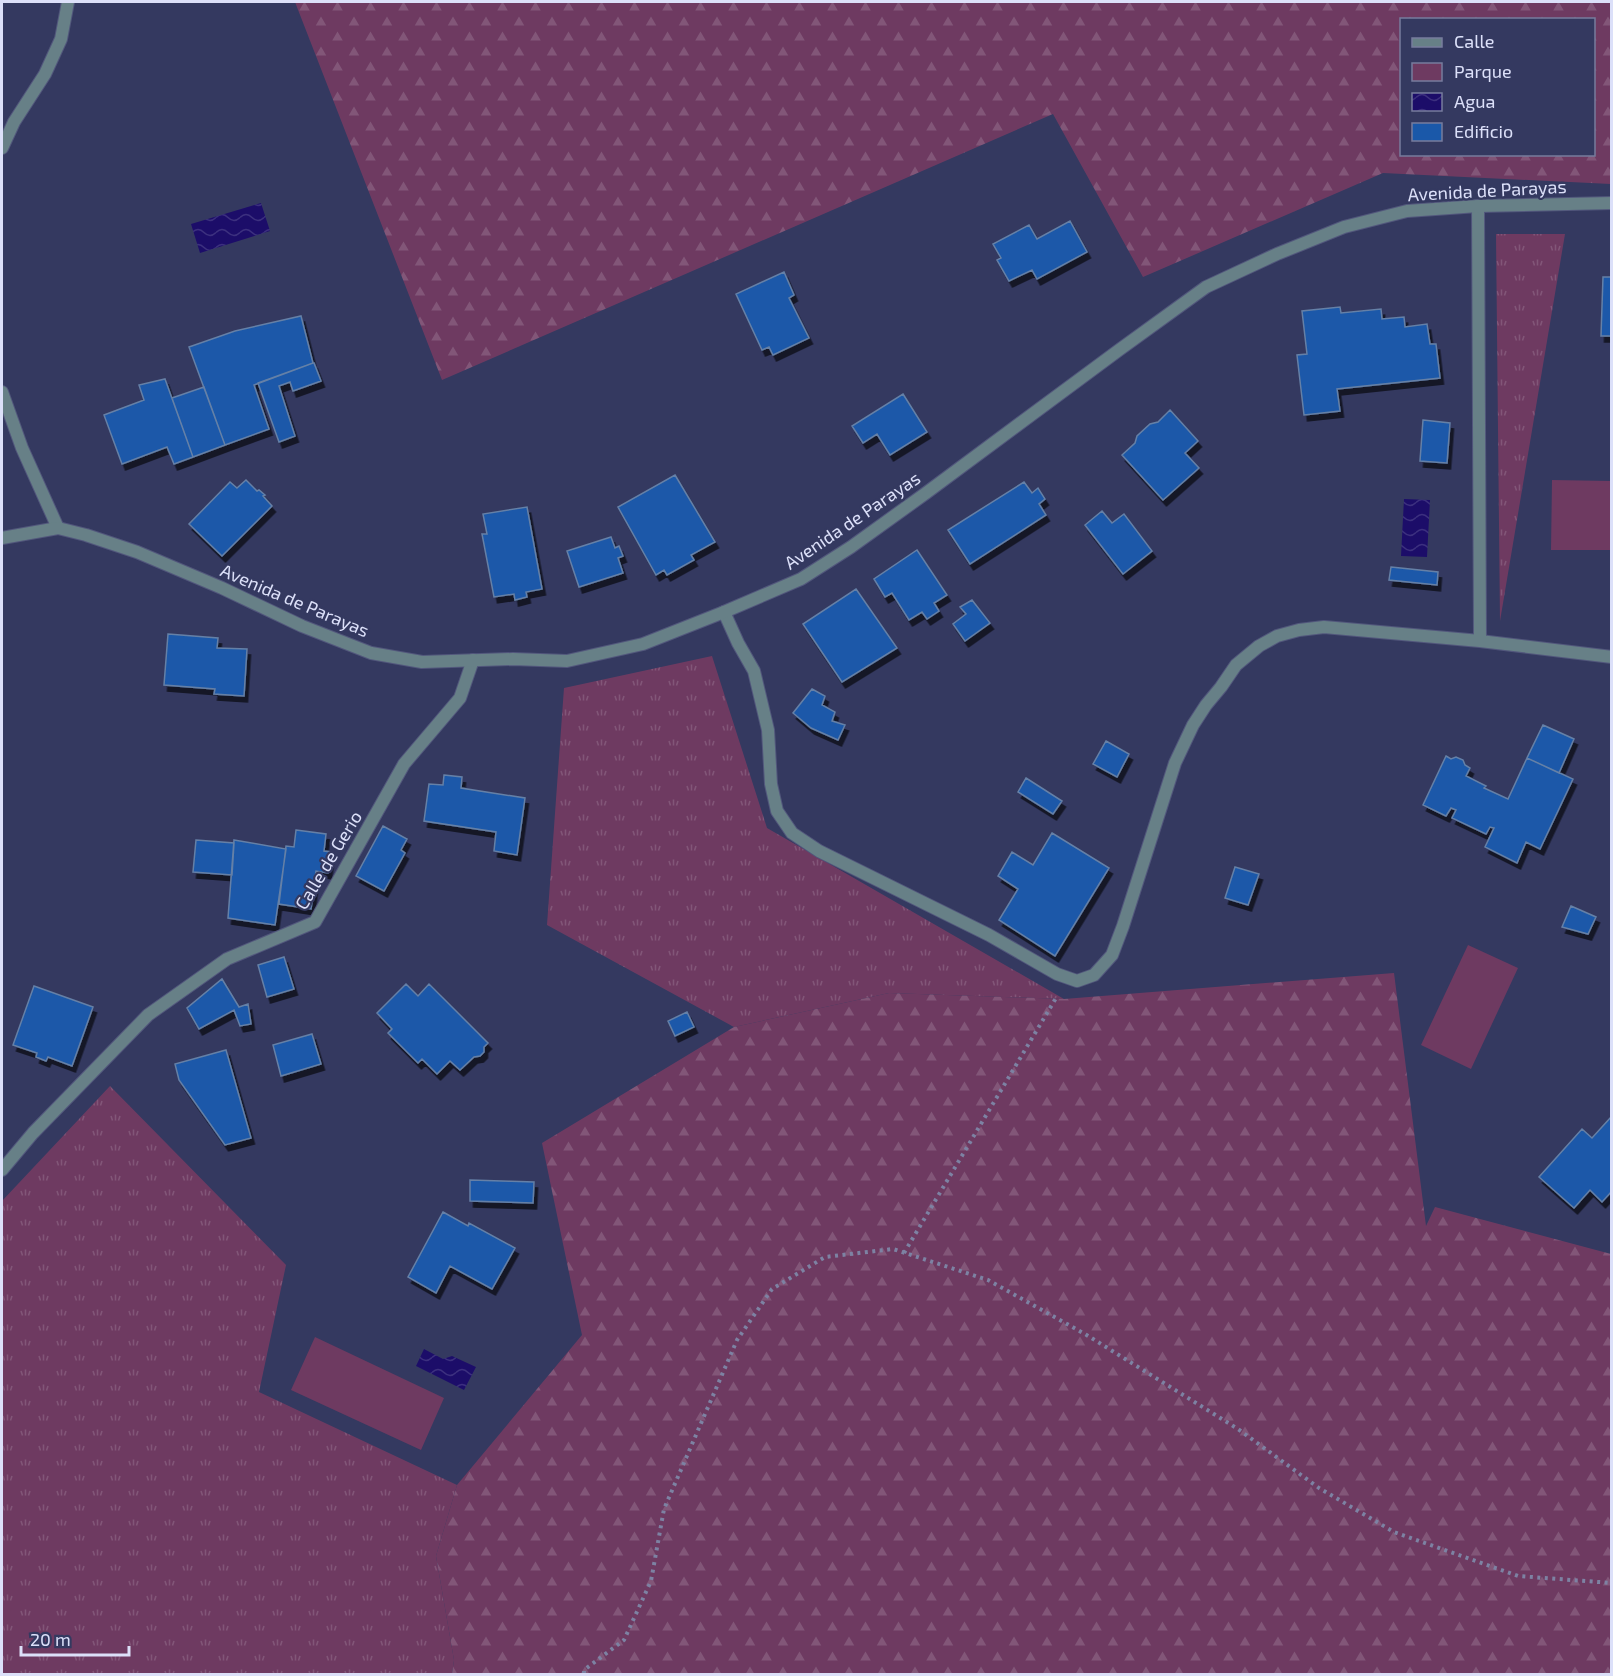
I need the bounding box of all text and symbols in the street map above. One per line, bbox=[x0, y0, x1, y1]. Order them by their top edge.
legend bbox=[1400, 18, 1595, 156]
text: Calle bbox=[1454, 30, 1495, 52]
text: Parque bbox=[1454, 60, 1512, 82]
text: Agua bbox=[1454, 90, 1495, 112]
text: Edificio bbox=[1454, 120, 1513, 142]
street label: Avenida de Parayas bbox=[1407, 175, 1567, 205]
street label: Avenida de Parayas bbox=[780, 466, 924, 574]
street label: Avenida de Parayas bbox=[217, 559, 373, 641]
street label: Calle de Gerio bbox=[290, 807, 366, 913]
scale bar bbox=[21, 1619, 129, 1657]
text: 20 m bbox=[30, 1628, 71, 1650]

